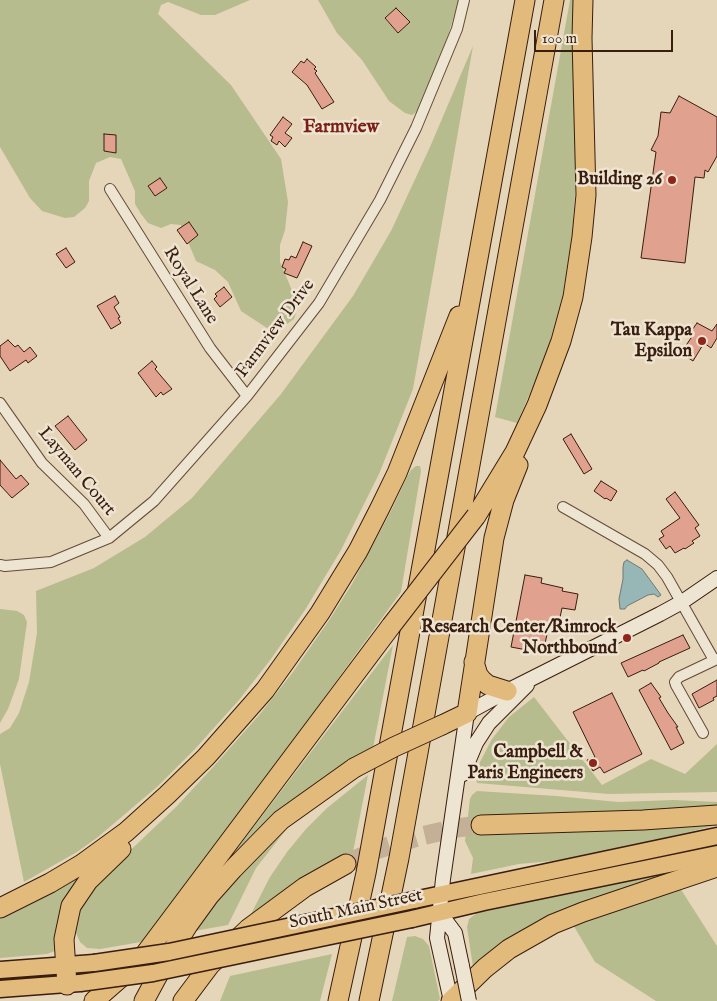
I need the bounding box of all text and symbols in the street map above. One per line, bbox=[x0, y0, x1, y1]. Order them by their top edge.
scale bar bbox=[537, 20, 676, 52]
text: 100 m bbox=[542, 29, 577, 48]
district label: Farmview bbox=[303, 117, 379, 139]
place label: Building 26 bbox=[577, 169, 662, 191]
marker: Building 26 bbox=[666, 174, 678, 186]
street label: Royal Lane bbox=[158, 243, 222, 329]
street label: Farmview Drive bbox=[232, 275, 320, 383]
place label: Tau Kappa Epsilon bbox=[611, 320, 692, 362]
marker: Tau Kappa Epsilon bbox=[696, 335, 708, 347]
street label: Layman Court bbox=[33, 423, 119, 521]
place label: Research Center/Rimrock Northbound bbox=[421, 617, 617, 660]
marker: Research Center/Rimrock Northbound bbox=[621, 632, 633, 644]
place label: Campbell & Paris Engineers bbox=[468, 742, 583, 784]
marker: Campbell & Paris Engineers bbox=[587, 757, 599, 769]
street label: South Main Street bbox=[287, 885, 425, 935]

